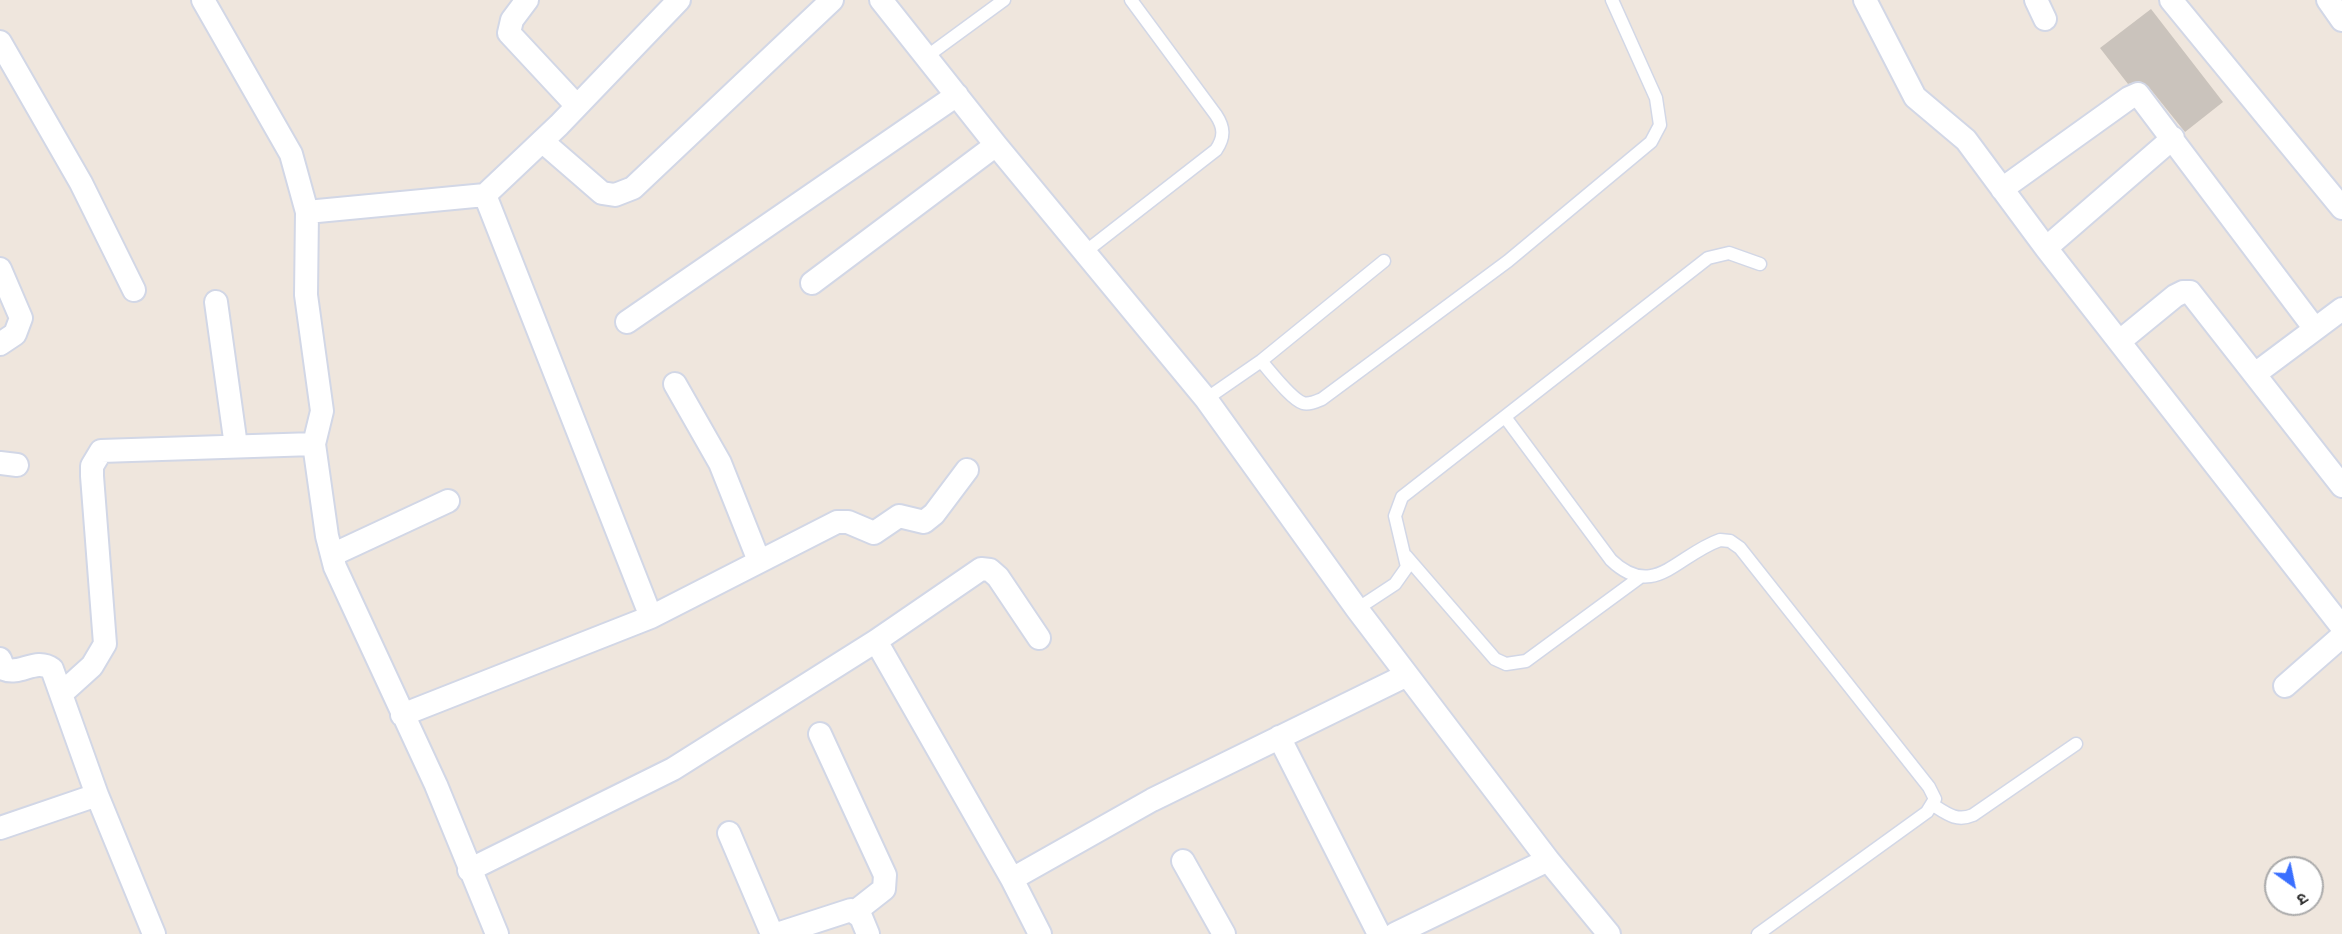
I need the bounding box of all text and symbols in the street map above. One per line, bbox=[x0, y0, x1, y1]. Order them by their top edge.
north arrow bbox=[2264, 856, 2324, 916]
text: उ bbox=[2293, 888, 2312, 910]

